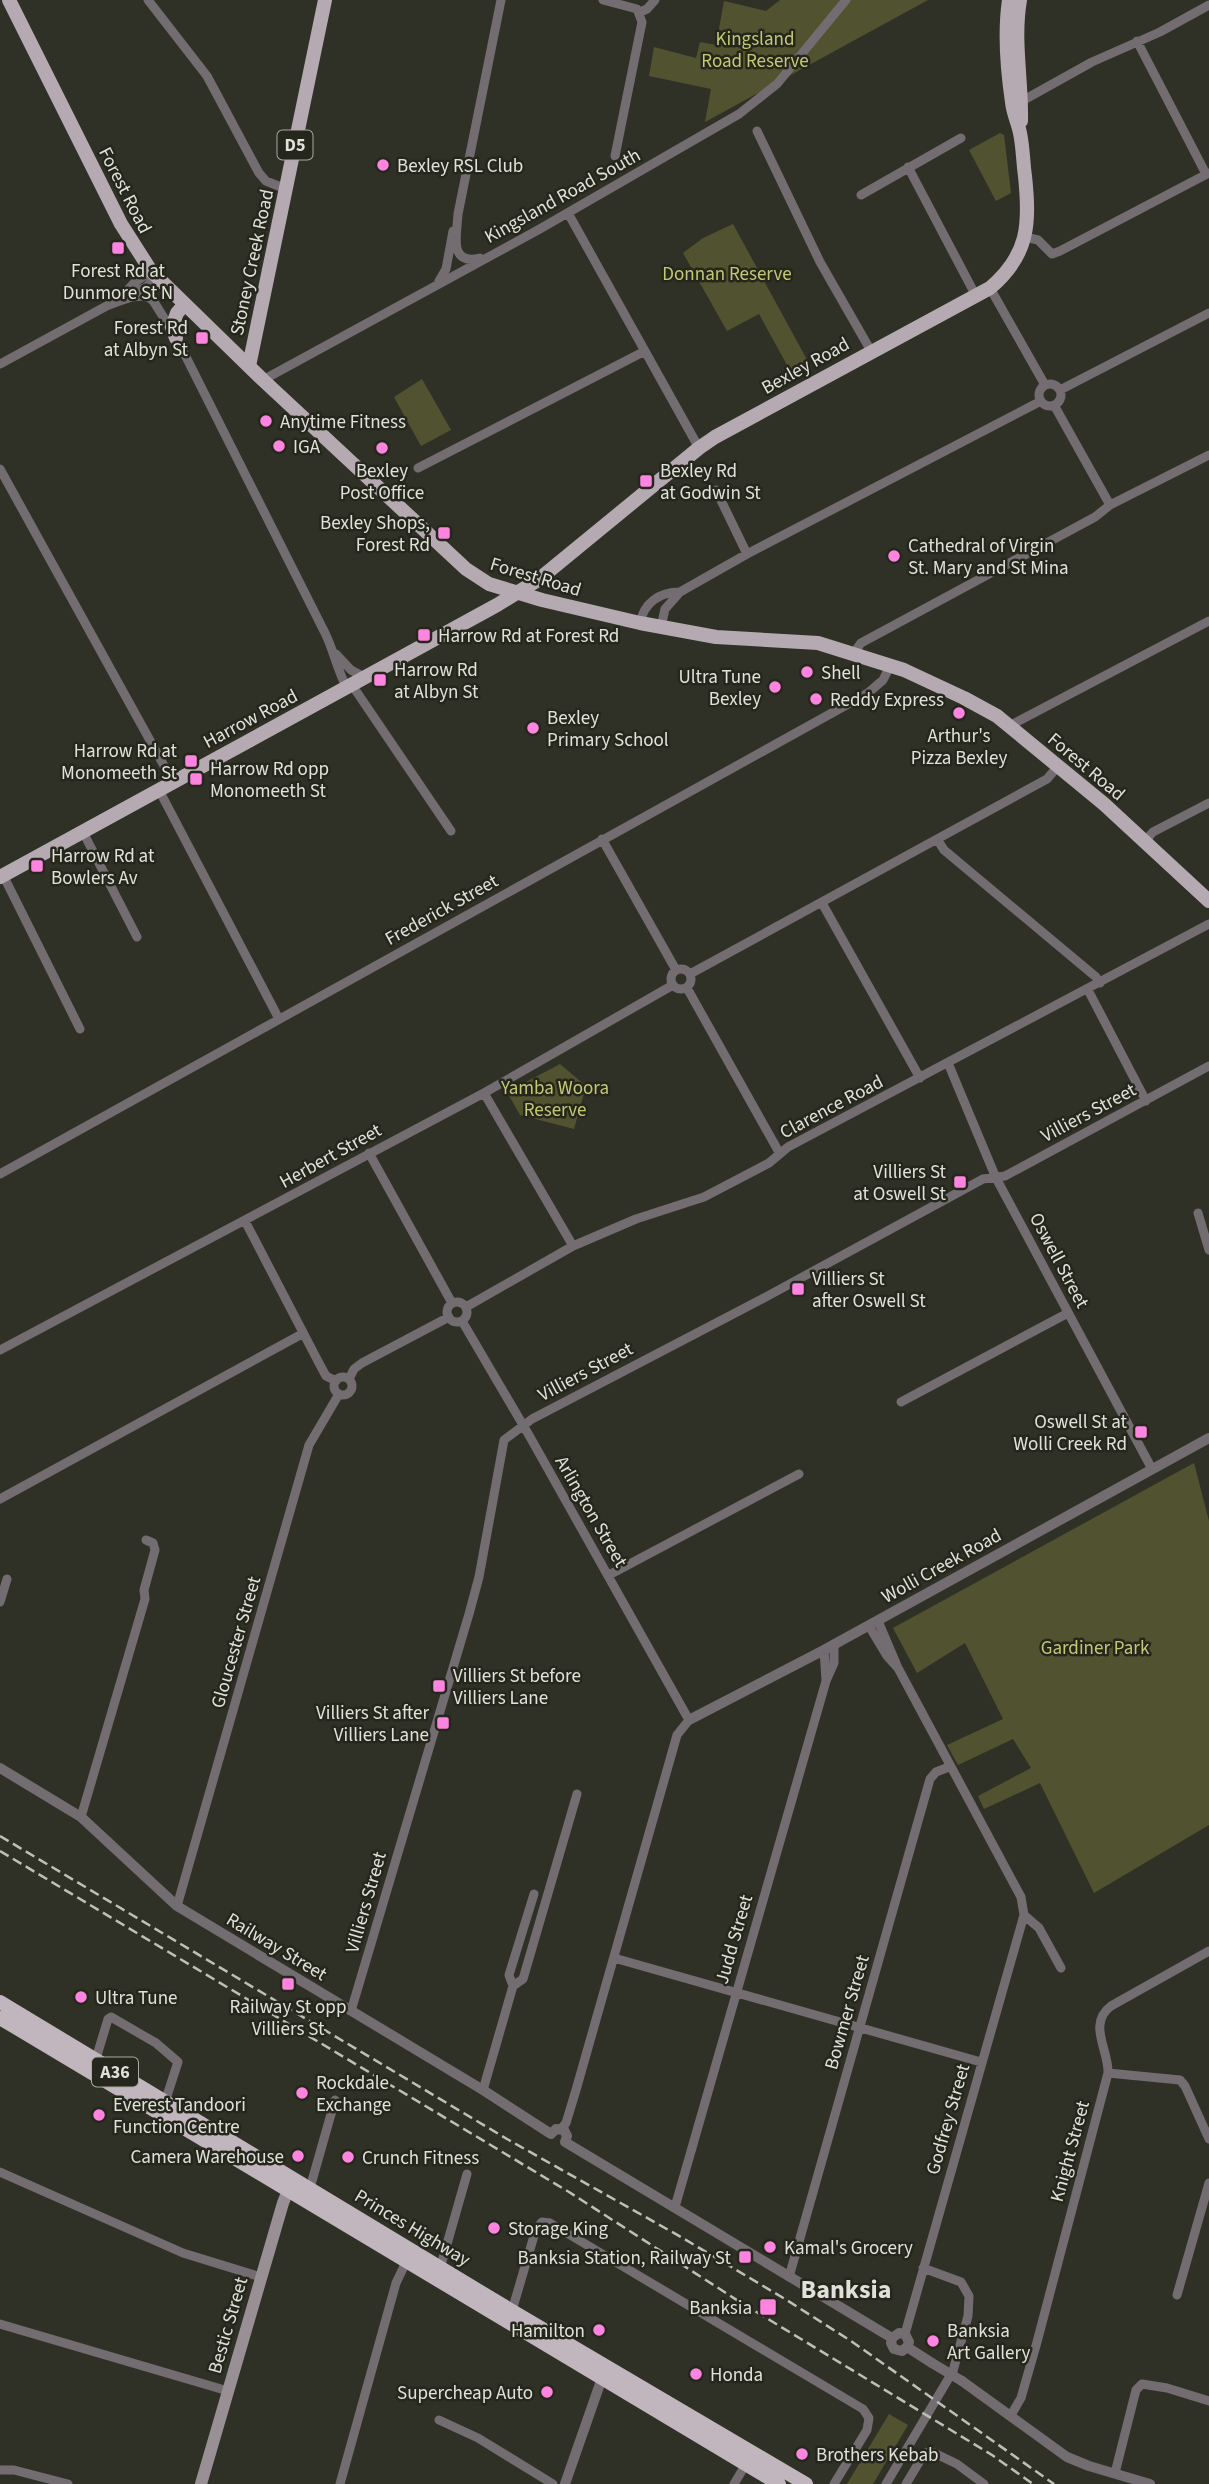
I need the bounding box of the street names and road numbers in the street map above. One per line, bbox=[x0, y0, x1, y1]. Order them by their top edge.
road number: D5 bbox=[278, 130, 312, 160]
street label: Kingsland Road South bbox=[480, 142, 646, 251]
street label: Forest Road bbox=[91, 143, 158, 239]
street label: Stoney Creek Road bbox=[224, 187, 281, 338]
street label: Bexley Road bbox=[757, 331, 855, 402]
street label: Forest Road bbox=[487, 551, 584, 604]
street label: Harrow Road bbox=[199, 683, 303, 756]
street label: Forest Road bbox=[1041, 727, 1131, 808]
street label: Frederick Street bbox=[380, 868, 504, 953]
street label: Clarence Road bbox=[775, 1069, 888, 1146]
street label: Villiers Street bbox=[1036, 1077, 1142, 1150]
street label: Herbert Street bbox=[275, 1117, 387, 1195]
street label: Oswell Street bbox=[1022, 1208, 1095, 1314]
street label: Villiers Street bbox=[533, 1336, 639, 1409]
street label: Arlington Street bbox=[548, 1451, 634, 1573]
street label: Wolli Creek Road bbox=[877, 1522, 1007, 1610]
street label: Gloucester Street bbox=[205, 1573, 268, 1712]
street label: Villiers Street bbox=[339, 1848, 394, 1956]
street label: Judd Street bbox=[709, 1891, 760, 1987]
street label: Railway Street bbox=[221, 1907, 332, 1988]
street label: Bowmer Street bbox=[818, 1951, 877, 2073]
road number: A36 bbox=[92, 2058, 138, 2086]
street label: Godfrey Street bbox=[920, 2060, 977, 2178]
street label: Knight Street bbox=[1044, 2097, 1097, 2205]
street label: Princes Highway bbox=[349, 2183, 475, 2274]
street label: Bestic Street bbox=[202, 2273, 255, 2377]

